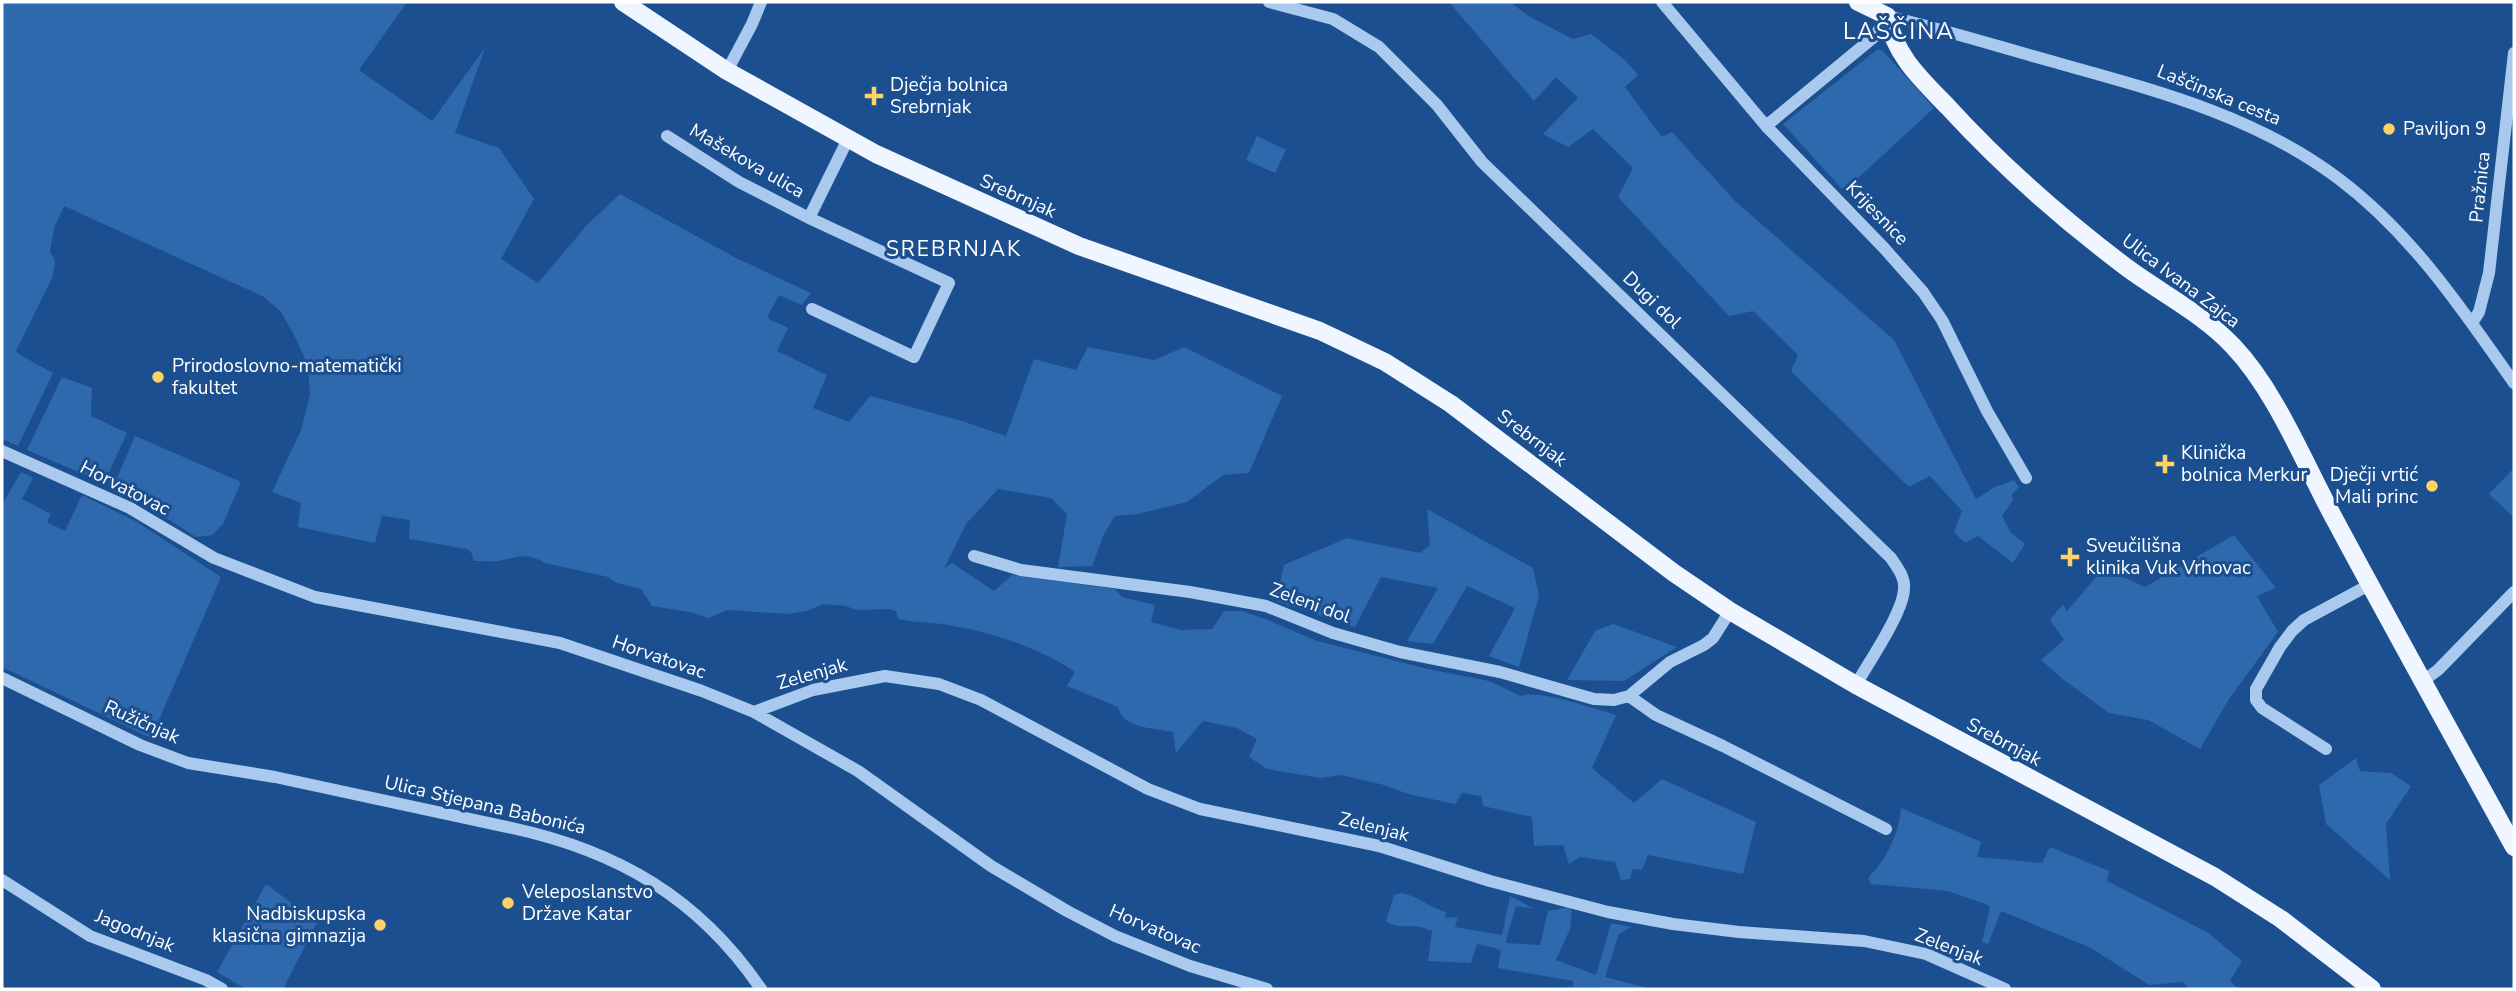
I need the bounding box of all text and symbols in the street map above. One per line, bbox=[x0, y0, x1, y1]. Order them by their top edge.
district label: LAŠČINA bbox=[1843, 16, 1955, 47]
street label: Laščinska cesta bbox=[2153, 58, 2285, 132]
place label: Dječja bolnica Srebrnjak bbox=[890, 72, 1008, 120]
marker: Dječja bolnica Srebrnjak bbox=[864, 86, 884, 106]
place label: Paviljon 9 bbox=[2403, 116, 2487, 142]
street label: Mašekova ulica bbox=[685, 117, 809, 205]
marker: Paviljon 9 bbox=[2381, 121, 2397, 137]
street label: Pražnica bbox=[2463, 150, 2497, 224]
street label: Srebrnjak bbox=[976, 168, 1061, 225]
street label: Krijesnice bbox=[1840, 175, 1914, 251]
street label: Ulica Ivana Zajca bbox=[2116, 228, 2246, 334]
district label: SREBRNJAK bbox=[886, 235, 1022, 263]
street label: Dugi dol bbox=[1617, 265, 1687, 335]
place label: Prirodoslovno-matematički fakultet bbox=[172, 353, 402, 401]
marker: Prirodoslovno-matematički fakultet bbox=[150, 369, 166, 385]
street label: Srebrnjak bbox=[1492, 403, 1573, 473]
place label: Klinička bolnica Merkur bbox=[2181, 440, 2307, 488]
street label: Horvatovac bbox=[76, 454, 175, 522]
marker: Klinička bolnica Merkur bbox=[2155, 454, 2175, 474]
place label: Dječji vrtić Mali princ bbox=[2330, 462, 2418, 510]
marker: Dječji vrtić Mali princ bbox=[2424, 478, 2440, 494]
place label: Sveučilišna klinika Vuk Vrhovac bbox=[2086, 533, 2251, 581]
marker: Sveučilišna klinika Vuk Vrhovac bbox=[2060, 547, 2080, 567]
street label: Zeleni dol bbox=[1266, 576, 1354, 630]
street label: Horvatovac bbox=[609, 629, 710, 685]
street label: Zelenjak bbox=[774, 652, 850, 696]
street label: Ružičnjak bbox=[100, 694, 184, 750]
street label: Srebrnjak bbox=[1962, 711, 2046, 773]
street label: Ulica Stjepana Babonića bbox=[382, 769, 588, 841]
street label: Zelenjak bbox=[1336, 806, 1412, 848]
place label: Veleposlanstvo Države Katar bbox=[521, 879, 653, 927]
marker: Veleposlanstvo Države Katar bbox=[500, 895, 516, 911]
street label: Horvatovac bbox=[1105, 898, 1205, 960]
place label: Nadbiskupska klasična gimnazija bbox=[212, 901, 366, 949]
street label: Jagodnjak bbox=[90, 903, 179, 959]
marker: Nadbiskupska klasična gimnazija bbox=[372, 917, 388, 933]
street label: Zelenjak bbox=[1911, 922, 1987, 972]

